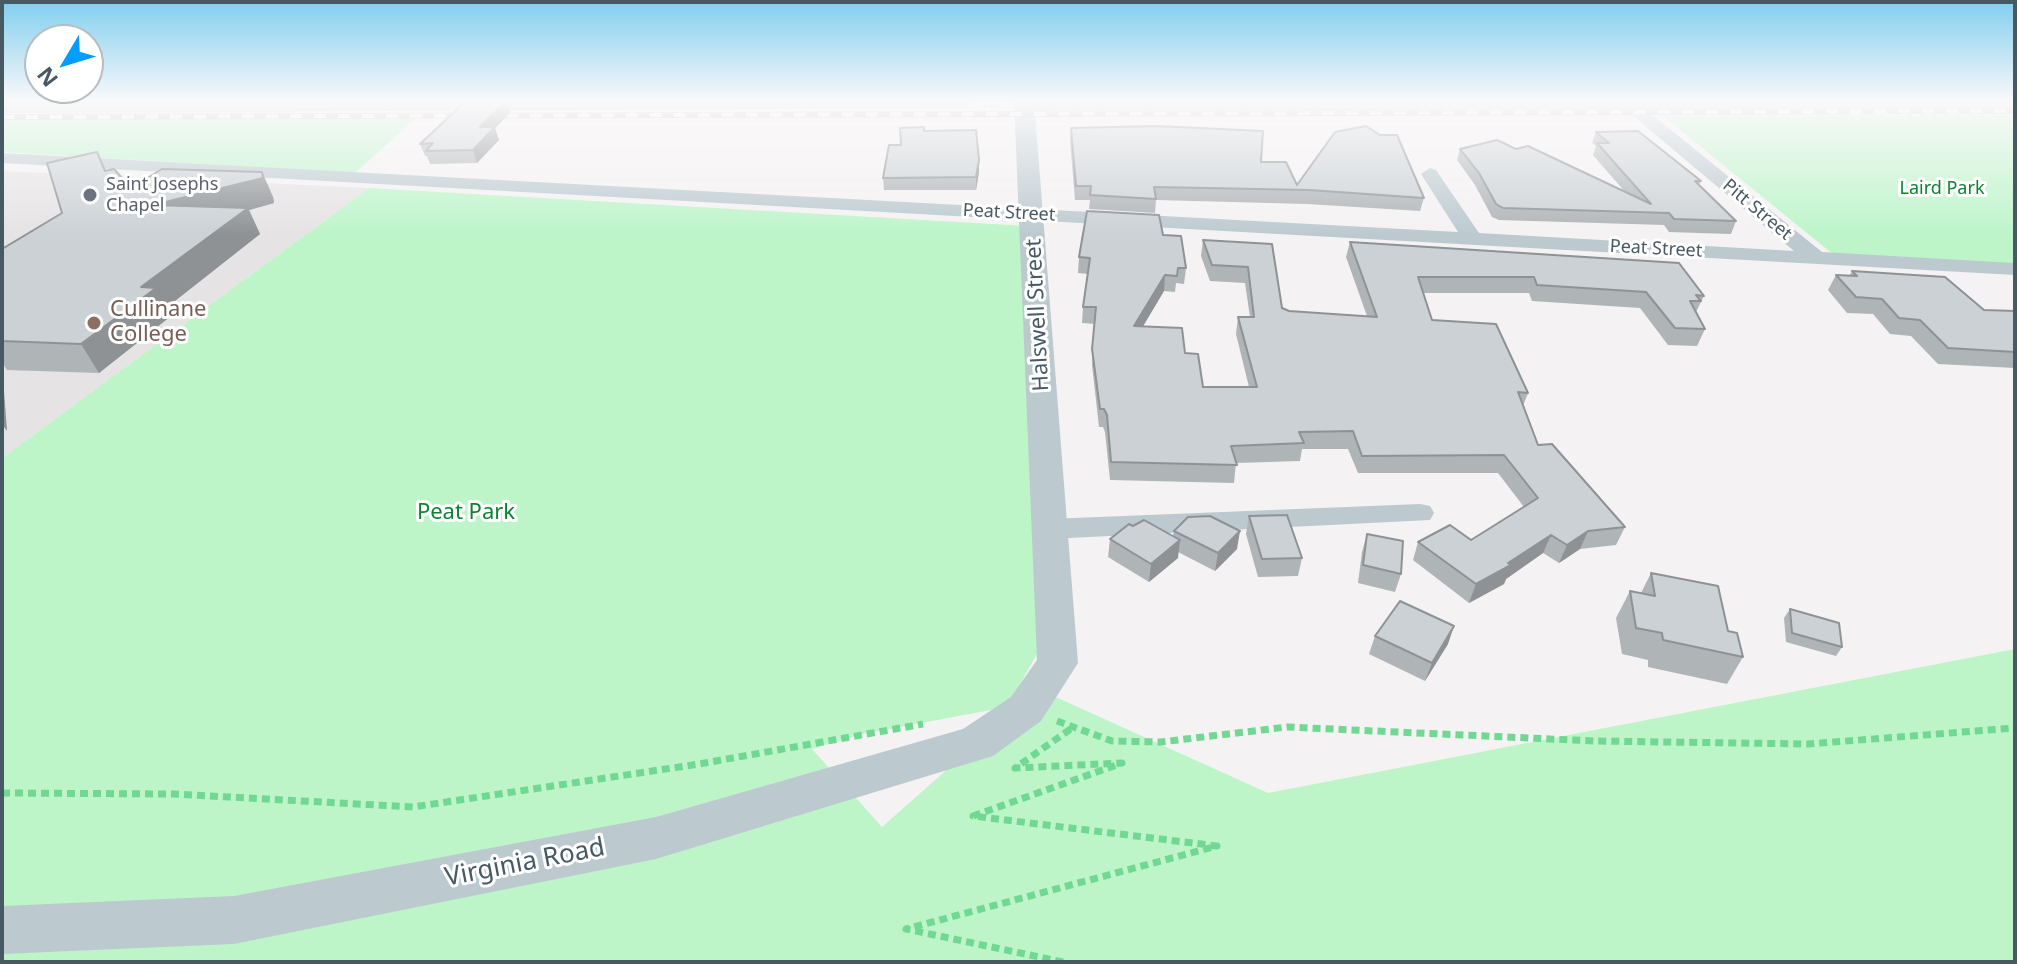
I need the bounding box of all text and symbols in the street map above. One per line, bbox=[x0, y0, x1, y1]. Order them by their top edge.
north arrow bbox=[24, 24, 104, 104]
text: N bbox=[29, 61, 64, 94]
place label: Saint Josephs Chapel bbox=[106, 174, 218, 216]
street label: Pitt Street bbox=[1718, 175, 1796, 245]
park label: Laird Park bbox=[1899, 178, 1985, 200]
marker: Saint Josephs Chapel bbox=[81, 186, 99, 204]
street label: Peat Street bbox=[962, 200, 1056, 226]
street label: Peat Street bbox=[1609, 236, 1703, 262]
street label: Halswell Street bbox=[1021, 238, 1055, 392]
place label: Cullinane College bbox=[110, 297, 206, 348]
marker: Cullinane College bbox=[85, 314, 103, 332]
park label: Peat Park bbox=[417, 500, 515, 526]
street label: Virginia Road bbox=[442, 832, 608, 894]

